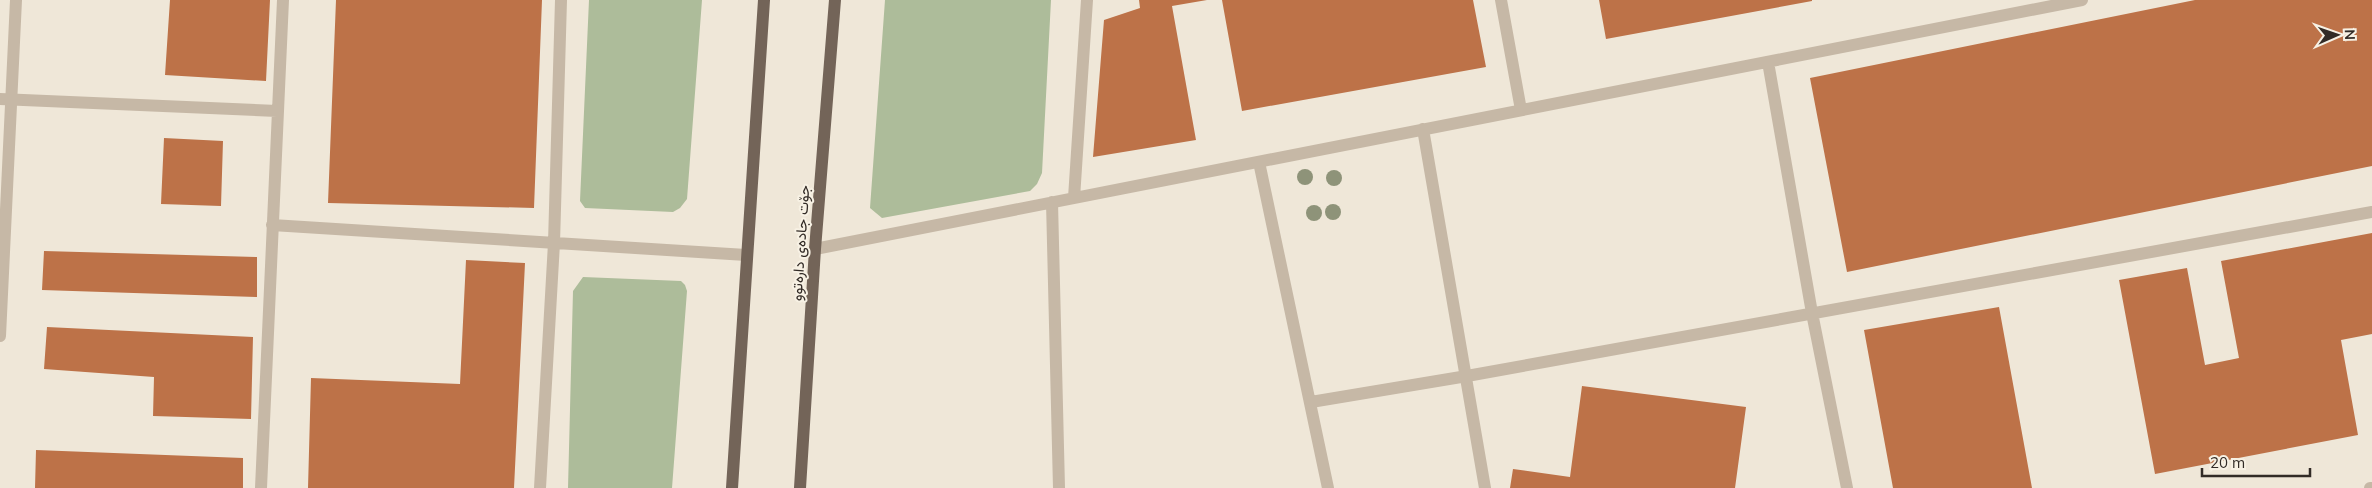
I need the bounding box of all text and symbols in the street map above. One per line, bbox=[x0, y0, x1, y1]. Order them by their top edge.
north arrow bbox=[2312, 10, 2362, 60]
text: N bbox=[2341, 29, 2359, 40]
street label: جۆت جادەی دارەتوو bbox=[786, 185, 815, 302]
scale bar bbox=[2202, 446, 2310, 478]
text: 20 m bbox=[2210, 453, 2245, 472]

